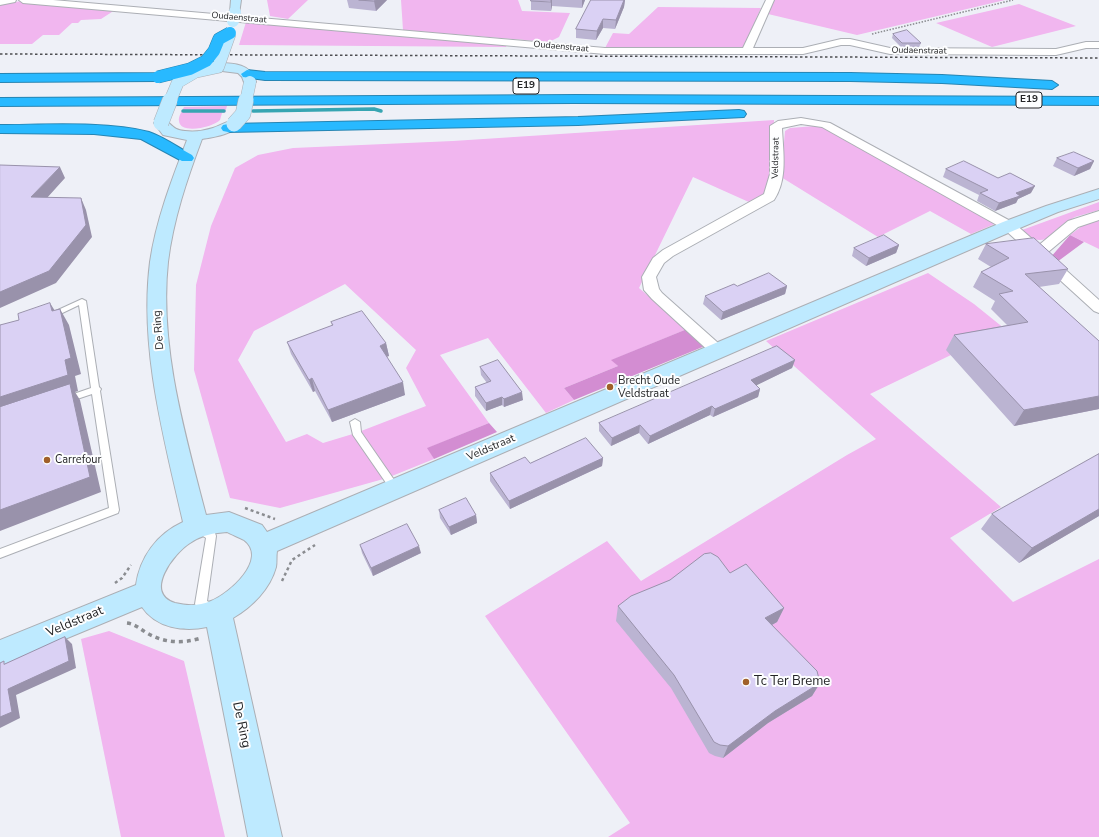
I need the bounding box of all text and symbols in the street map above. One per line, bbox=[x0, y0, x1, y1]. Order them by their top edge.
street label: Oudaenstraat bbox=[211, 10, 267, 26]
street label: Oudaenstraat bbox=[533, 39, 589, 55]
street label: Oudaenstraat bbox=[891, 45, 947, 57]
road number: E19 bbox=[513, 78, 539, 94]
road number: E19 bbox=[1016, 92, 1042, 108]
street label: Veldstraat bbox=[770, 137, 782, 179]
street label: De Ring bbox=[151, 310, 167, 350]
place label: Brecht Oude Veldstraat bbox=[618, 374, 680, 400]
marker: Brecht Oude Veldstraat bbox=[605, 382, 615, 392]
street label: Veldstraat bbox=[465, 432, 517, 464]
place label: Carrefour bbox=[55, 453, 101, 467]
marker: Carrefour bbox=[42, 455, 52, 465]
street label: Veldstraat bbox=[44, 603, 106, 641]
place label: Tc Ter Breme bbox=[754, 674, 830, 690]
marker: Tc Ter Breme bbox=[741, 677, 751, 687]
street label: De Ring bbox=[229, 701, 253, 749]

